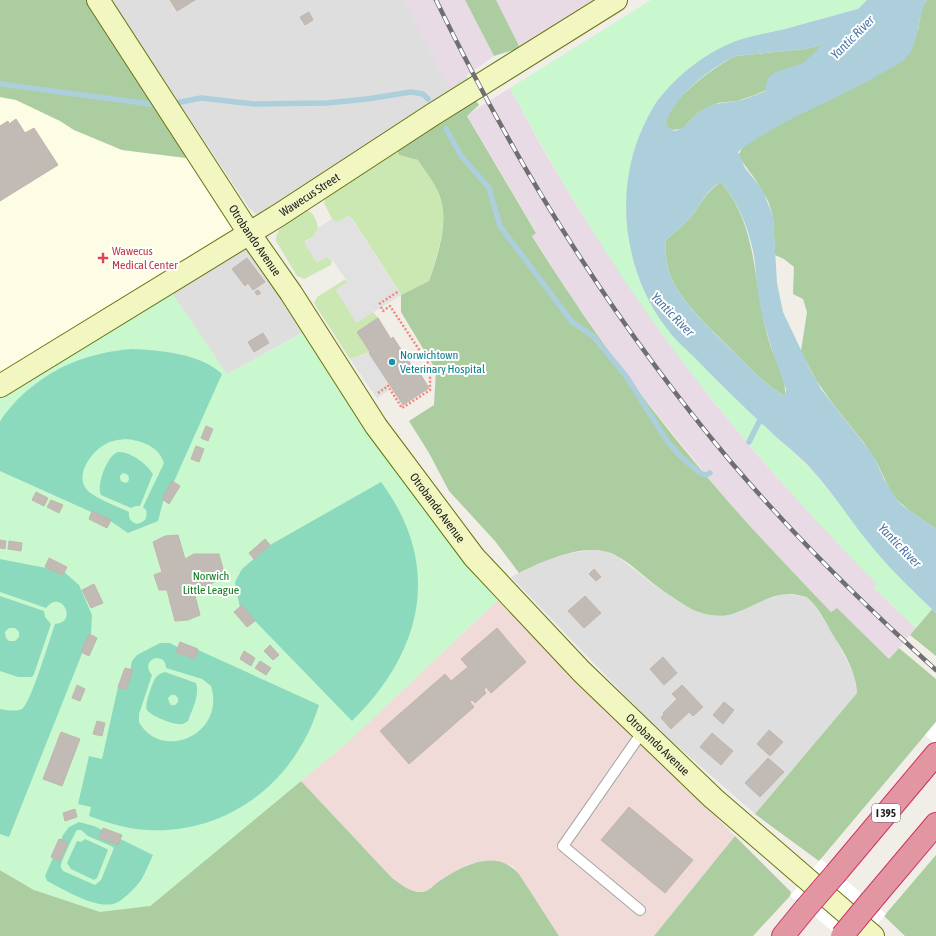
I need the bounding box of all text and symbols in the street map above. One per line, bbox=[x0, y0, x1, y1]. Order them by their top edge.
water label: Yantic River bbox=[828, 12, 878, 62]
street label: Wawecus Street bbox=[277, 170, 343, 220]
street label: Otrobando Avenue bbox=[226, 202, 284, 279]
place label: Wawecus Medical Center bbox=[112, 244, 178, 272]
marker: Wawecus Medical Center bbox=[97, 252, 109, 264]
water label: Yantic River bbox=[648, 289, 698, 340]
place label: Norwichtown Veterinary Hospital bbox=[400, 348, 486, 376]
marker: Norwichtown Veterinary Hospital bbox=[387, 357, 397, 367]
street label: Otrobando Avenue bbox=[407, 470, 468, 545]
water label: Yantic River bbox=[875, 520, 925, 571]
park label: Norwich Little League bbox=[183, 569, 239, 597]
street label: Otrobando Avenue bbox=[623, 711, 692, 779]
road number: I 395 bbox=[872, 804, 900, 822]

